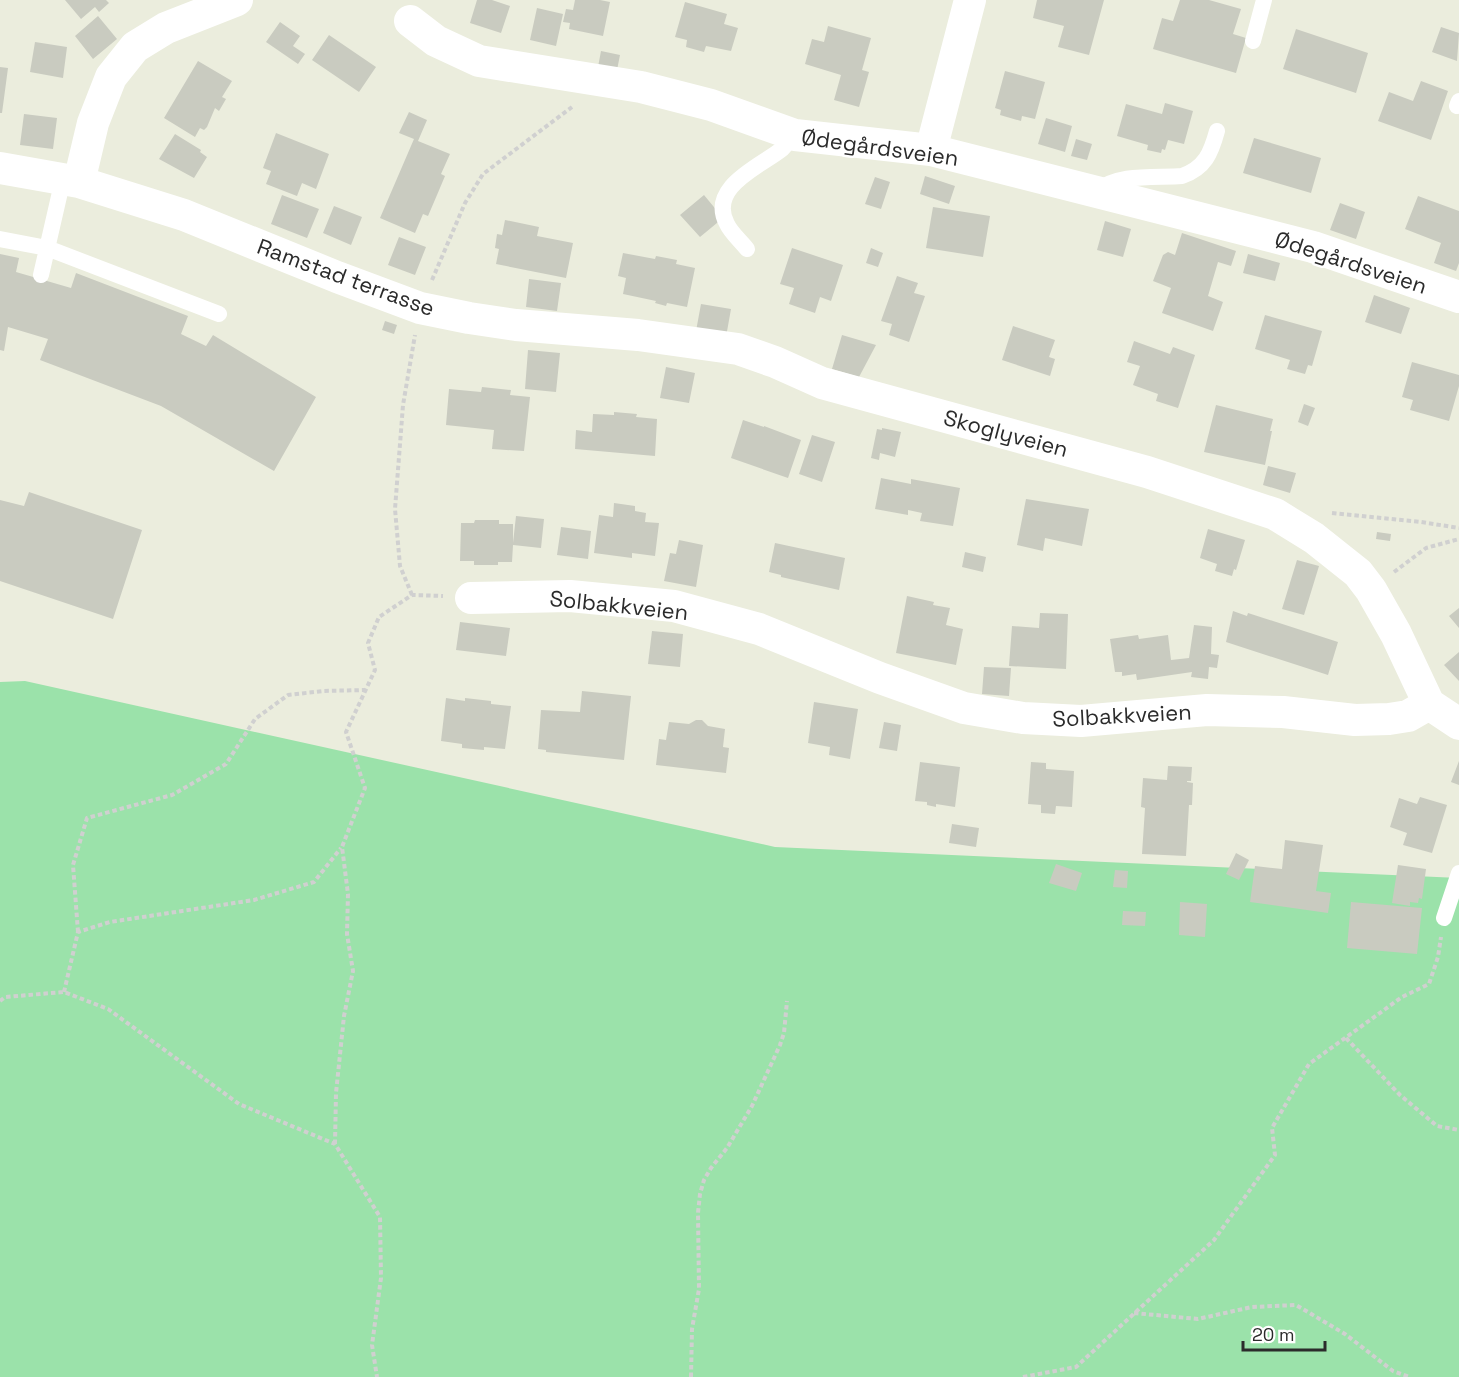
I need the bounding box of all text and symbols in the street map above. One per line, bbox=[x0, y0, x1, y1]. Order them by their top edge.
street label: Ødegårdsveien bbox=[800, 122, 960, 172]
street label: Ødegårdsveien bbox=[1271, 224, 1431, 300]
street label: Ramstad terrasse bbox=[253, 232, 439, 322]
street label: Skoglyveien bbox=[941, 403, 1071, 463]
street label: Solbakkveien bbox=[548, 584, 690, 626]
street label: Solbakkveien bbox=[1052, 697, 1192, 733]
scale bar bbox=[1243, 1314, 1326, 1352]
text: 20 m bbox=[1252, 1323, 1295, 1346]

